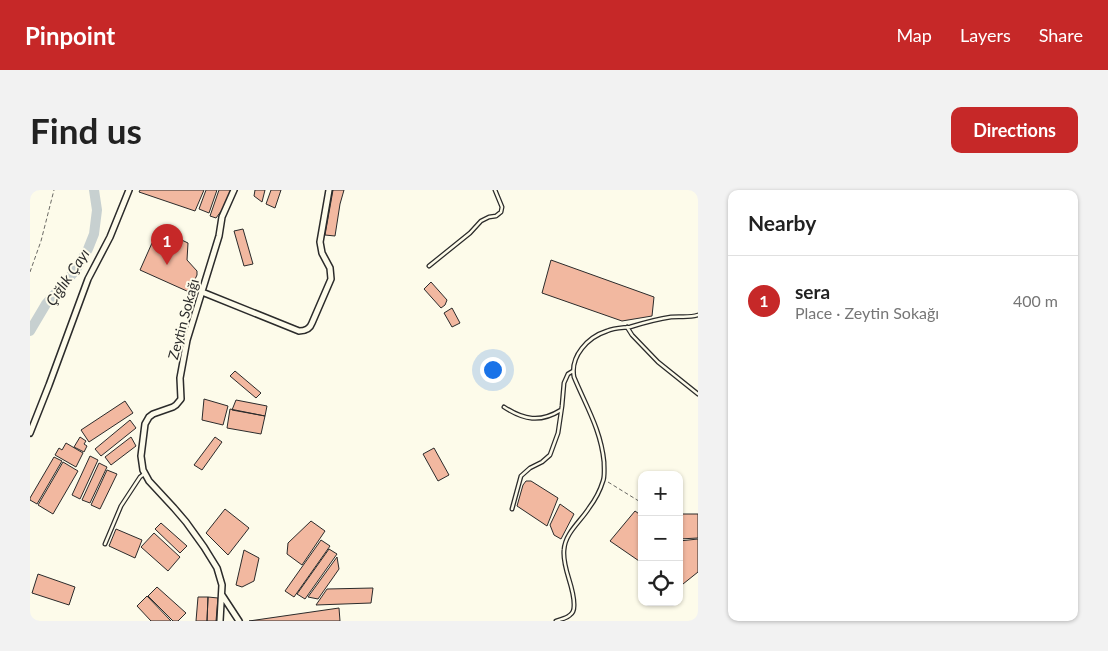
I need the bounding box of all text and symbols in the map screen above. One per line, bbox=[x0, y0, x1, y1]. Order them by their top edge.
text: Pinpoint bbox=[25, 21, 115, 50]
text: Map bbox=[896, 24, 932, 46]
text: Layers bbox=[960, 24, 1011, 46]
text: Share bbox=[1039, 24, 1083, 46]
button: Directions bbox=[951, 107, 1078, 153]
text: Find us bbox=[30, 109, 142, 151]
text: Nearby bbox=[748, 210, 816, 235]
pin: 1 bbox=[151, 224, 183, 265]
water label: Çığlık Çayı bbox=[41, 245, 93, 309]
street label: Zeytin Sokağı bbox=[164, 277, 202, 361]
text: sera bbox=[795, 280, 830, 303]
text: 1 bbox=[759, 291, 769, 310]
text: 400 m bbox=[1013, 291, 1058, 310]
text: Place · Zeytin Sokağı bbox=[795, 303, 939, 322]
your location bbox=[480, 357, 506, 383]
map controls bbox=[638, 471, 683, 606]
button: + bbox=[638, 471, 683, 516]
button: − bbox=[638, 516, 683, 561]
button: locate bbox=[638, 561, 683, 606]

